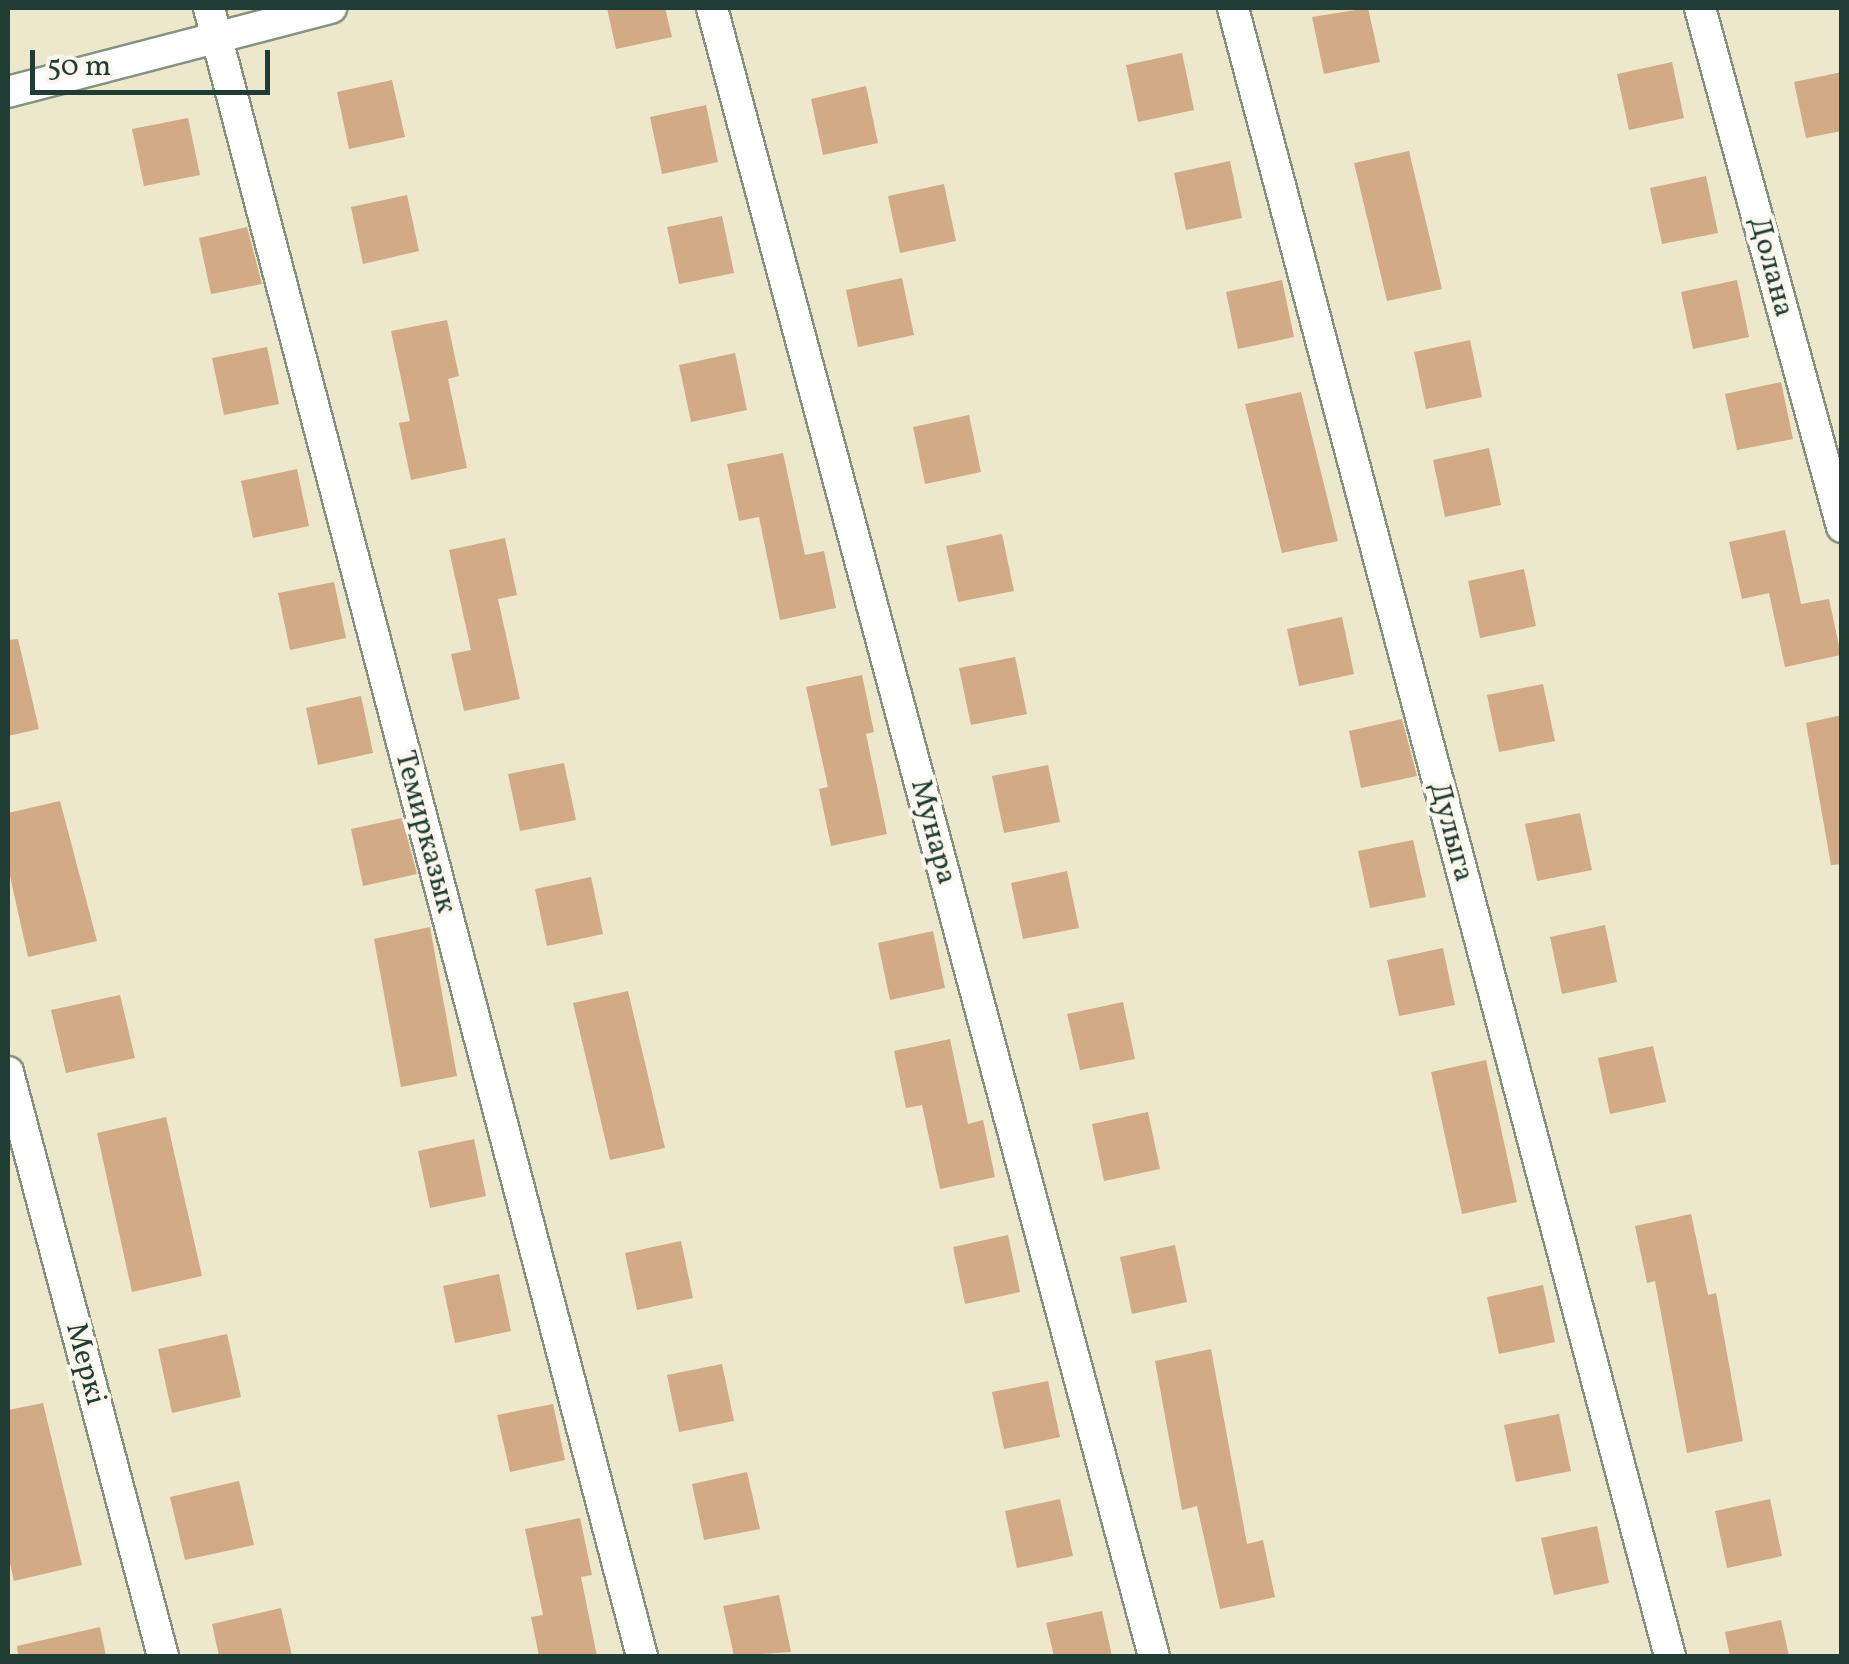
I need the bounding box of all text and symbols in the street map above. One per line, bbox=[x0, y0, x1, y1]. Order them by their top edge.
scale bar bbox=[35, 30, 275, 92]
text: 50 m bbox=[47, 46, 111, 88]
street label: Долана bbox=[1740, 213, 1802, 321]
street label: Темирказык bbox=[386, 747, 464, 917]
street label: Мунара bbox=[902, 776, 964, 888]
street label: Дулыга bbox=[1420, 778, 1482, 886]
street label: Меркі bbox=[57, 1319, 113, 1409]

